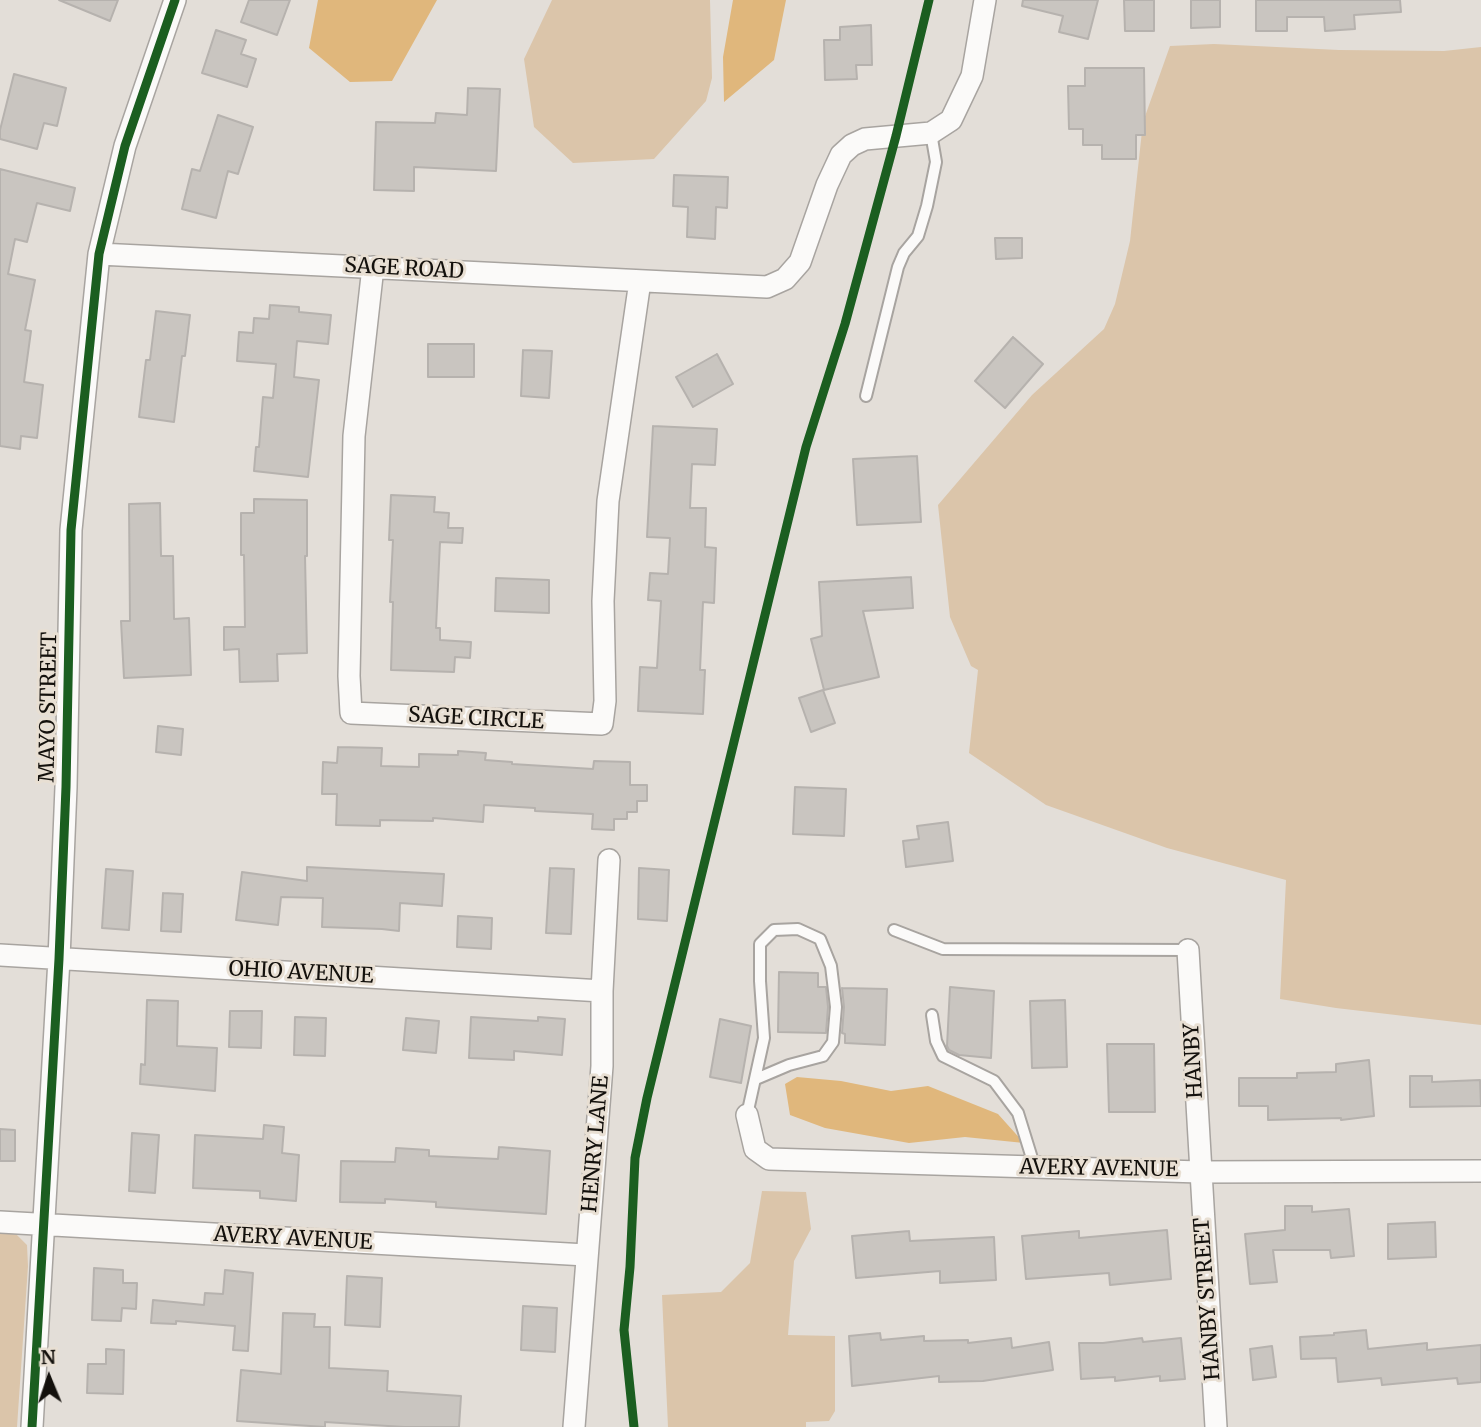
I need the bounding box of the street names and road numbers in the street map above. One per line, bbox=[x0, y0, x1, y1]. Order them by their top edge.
street label: SAGE ROAD bbox=[344, 253, 464, 285]
street label: MAYO STREET bbox=[35, 631, 63, 783]
street label: SAGE CIRCLE bbox=[407, 703, 545, 735]
street label: OHIO AVENUE bbox=[228, 957, 374, 989]
street label: HANBY bbox=[1179, 1023, 1209, 1099]
street label: HENRY LANE bbox=[577, 1075, 615, 1213]
street label: AVERY AVENUE bbox=[1019, 1155, 1179, 1183]
street label: HANBY STREET bbox=[1190, 1217, 1226, 1381]
street label: AVERY AVENUE bbox=[213, 1222, 373, 1256]

